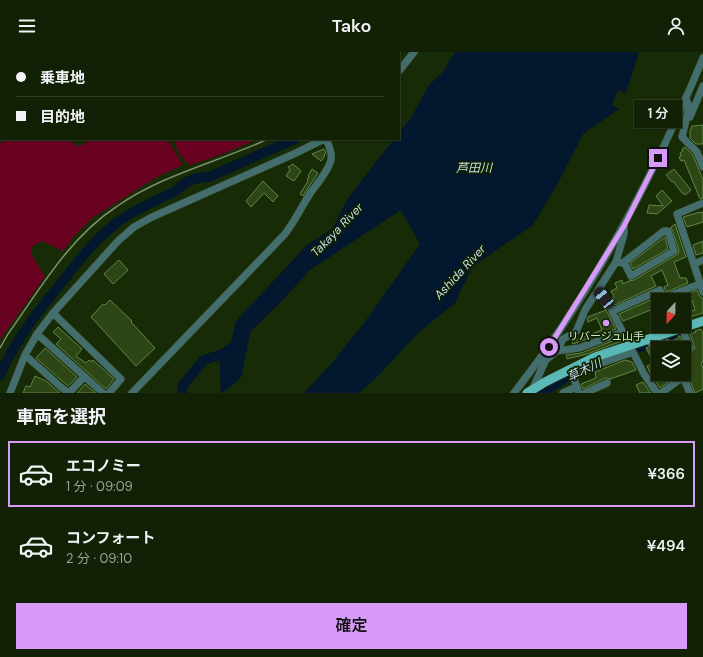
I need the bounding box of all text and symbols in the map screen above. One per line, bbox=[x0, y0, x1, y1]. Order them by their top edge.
text: Tako bbox=[332, 14, 371, 38]
icon: menu bbox=[16, 15, 38, 37]
icon: person bbox=[665, 15, 687, 37]
text: 乗車地 bbox=[40, 68, 85, 88]
callout: 1 分 bbox=[634, 100, 682, 128]
text: 1 分 bbox=[648, 105, 668, 122]
text: 目的地 bbox=[40, 107, 85, 127]
route end bbox=[649, 149, 667, 167]
water label: 芦田川 bbox=[456, 160, 494, 176]
water label: Takaya River bbox=[307, 199, 367, 260]
water label: Ashida River bbox=[430, 241, 490, 303]
car bbox=[592, 285, 616, 311]
north arrow bbox=[651, 293, 691, 333]
map controls bbox=[651, 293, 691, 381]
marker: リバージュ山手 bbox=[601, 318, 611, 328]
place label: リバージュ山手 bbox=[568, 329, 644, 343]
route start bbox=[540, 338, 558, 356]
button: layers bbox=[651, 341, 691, 381]
water label: 草木川 bbox=[564, 354, 606, 385]
text: 車両を選択 bbox=[16, 405, 106, 429]
icon: car bbox=[18, 456, 54, 492]
text: エコノミー bbox=[66, 456, 141, 476]
text: ¥366 bbox=[647, 464, 685, 484]
text: 1 分 · 09:09 bbox=[66, 478, 133, 495]
icon: car bbox=[18, 528, 54, 564]
text: コンフォート bbox=[66, 528, 156, 548]
text: ¥494 bbox=[647, 536, 685, 556]
text: 2 分 · 09:10 bbox=[66, 550, 132, 567]
button: 確定 bbox=[16, 603, 687, 649]

